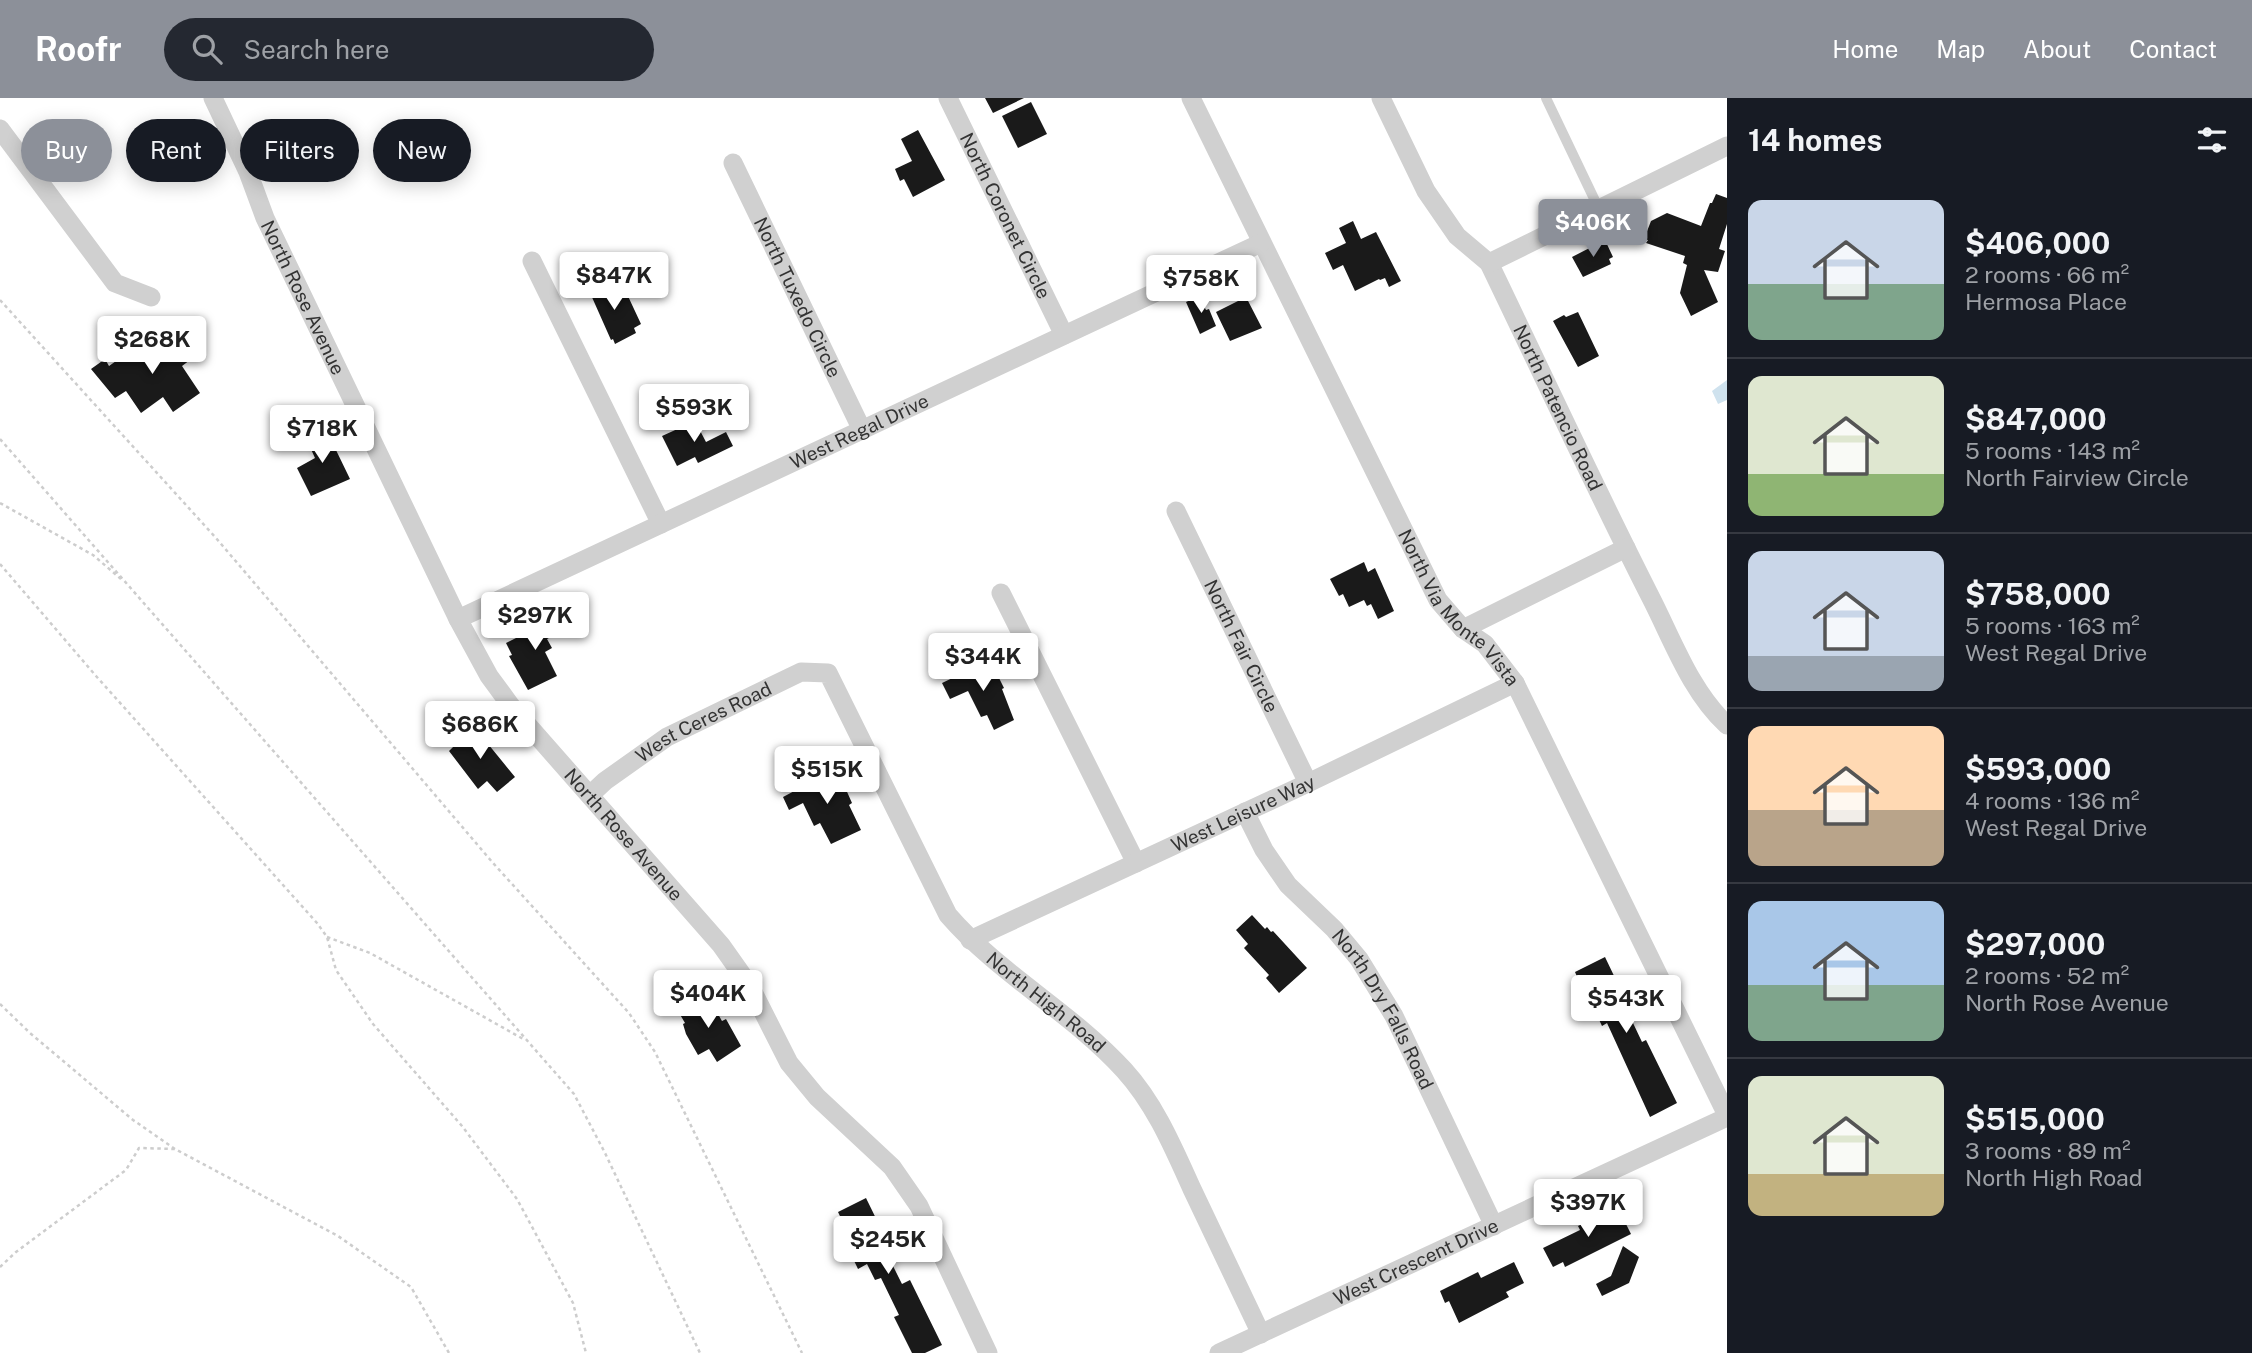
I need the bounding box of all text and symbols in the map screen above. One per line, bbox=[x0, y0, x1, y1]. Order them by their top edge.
search box bbox=[164, 18, 654, 81]
text: Roofr bbox=[35, 30, 122, 68]
icon: search bbox=[188, 30, 226, 68]
text: Search here bbox=[244, 34, 390, 65]
text: Home bbox=[1832, 35, 1898, 63]
text: Map bbox=[1936, 35, 1985, 63]
text: About bbox=[2023, 35, 2091, 63]
text: Contact bbox=[2129, 35, 2217, 63]
chip: Buy bbox=[21, 119, 112, 182]
chip: Rent bbox=[126, 119, 226, 182]
chip: Filters bbox=[240, 119, 359, 182]
chip: New bbox=[373, 119, 471, 182]
icon: filters bbox=[2193, 121, 2231, 159]
text: 14 homes bbox=[1748, 122, 1882, 158]
street label: North Coronet Circle bbox=[956, 129, 1055, 302]
pin: $406K bbox=[1544, 200, 1642, 259]
text: $406K bbox=[1554, 208, 1632, 235]
street label: North Tuxedo Circle bbox=[750, 213, 846, 381]
street label: North Rose Avenue bbox=[257, 217, 350, 378]
text: $406,000 bbox=[1965, 225, 2110, 261]
icon: home bbox=[1804, 228, 1888, 312]
pin: $847K bbox=[565, 252, 663, 312]
pin: $758K bbox=[1152, 256, 1250, 315]
text: $847K bbox=[576, 261, 652, 288]
text: 2 rooms · 66 m² bbox=[1965, 261, 2129, 288]
text: $758K bbox=[1162, 264, 1240, 291]
text: Hermosa Place bbox=[1965, 288, 2127, 315]
pin: $268K bbox=[103, 316, 201, 376]
street label: North Patencio Road bbox=[1509, 321, 1607, 494]
text: $268K bbox=[113, 325, 191, 352]
pin: $593K bbox=[645, 384, 743, 444]
street label: West Regal Drive bbox=[786, 389, 932, 473]
text: $593K bbox=[655, 393, 733, 420]
text: $847,000 bbox=[1965, 401, 2107, 437]
icon: home bbox=[1804, 404, 1888, 488]
pin: $718K bbox=[273, 406, 371, 465]
text: $718K bbox=[286, 414, 358, 441]
text: 5 rooms · 143 m² bbox=[1965, 437, 2140, 464]
text: North Fairview Circle bbox=[1965, 464, 2189, 491]
street label: North Via Monte Vista bbox=[1394, 526, 1524, 690]
street label: North Fair Circle bbox=[1200, 576, 1283, 716]
text: $758,000 bbox=[1965, 576, 2111, 612]
icon: home bbox=[1804, 579, 1888, 663]
pin: $297K bbox=[486, 592, 584, 652]
text: $297K bbox=[497, 601, 573, 628]
text: 5 rooms · 163 m² bbox=[1965, 612, 2140, 639]
pin: $344K bbox=[934, 634, 1032, 693]
text: West Regal Drive bbox=[1965, 639, 2147, 666]
text: $344K bbox=[944, 642, 1022, 669]
street label: West Ceres Road bbox=[631, 677, 775, 767]
pin: $686K bbox=[431, 702, 529, 761]
text: $686K bbox=[441, 710, 519, 737]
pin: $515K bbox=[778, 746, 876, 806]
text: $593,000 bbox=[1965, 751, 2111, 787]
icon: home bbox=[1804, 754, 1888, 838]
text: $515K bbox=[790, 755, 864, 782]
street label: North Rose Avenue bbox=[560, 764, 688, 905]
street label: West Leisure Way bbox=[1168, 770, 1318, 856]
text: 4 rooms · 136 m² bbox=[1965, 787, 2139, 814]
text: West Regal Drive bbox=[1965, 814, 2147, 841]
street label: North Dry Falls Road bbox=[1328, 924, 1438, 1093]
text: $297,000 bbox=[1965, 926, 2105, 962]
icon: home bbox=[1804, 929, 1888, 1013]
street label: North High Road bbox=[982, 947, 1110, 1057]
text: 2 rooms · 52 m² bbox=[1965, 962, 2129, 989]
pin: $404K bbox=[659, 970, 757, 1030]
pin: $543K bbox=[1577, 976, 1675, 1035]
text: $404K bbox=[669, 979, 747, 1006]
text: $543K bbox=[1587, 984, 1665, 1011]
text: North Rose Avenue bbox=[1965, 989, 2169, 1016]
text: $515,000 bbox=[1965, 1101, 2105, 1137]
icon: home bbox=[1804, 1104, 1888, 1188]
text: 3 rooms · 89 m² bbox=[1965, 1137, 2131, 1164]
text: North High Road bbox=[1965, 1164, 2143, 1191]
pin: $397K bbox=[1539, 1180, 1637, 1239]
text: $397K bbox=[1550, 1188, 1626, 1215]
street label: West Crescent Drive bbox=[1330, 1214, 1502, 1309]
pin: $245K bbox=[839, 1216, 937, 1276]
text: $245K bbox=[849, 1225, 927, 1252]

